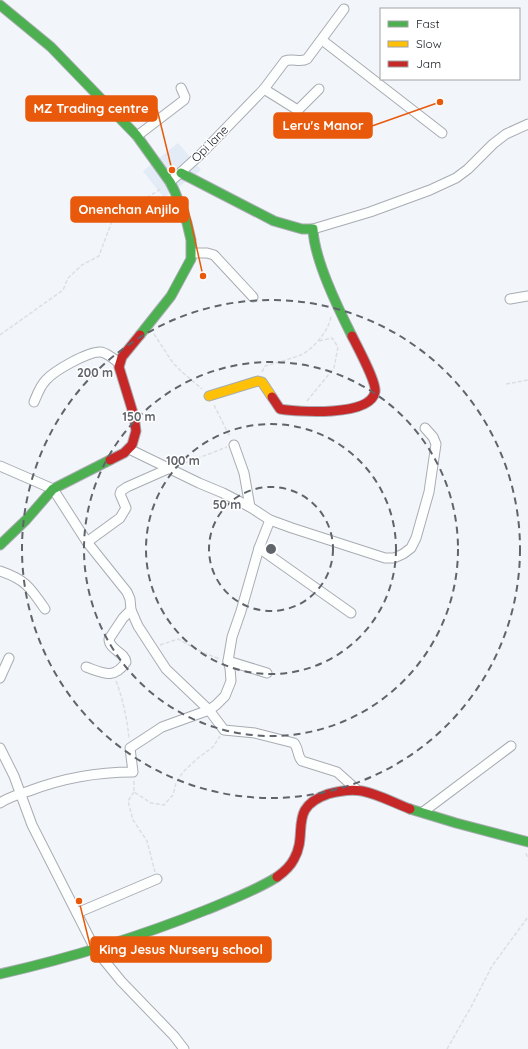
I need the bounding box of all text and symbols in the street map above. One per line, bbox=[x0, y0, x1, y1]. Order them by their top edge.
legend bbox=[380, 8, 520, 80]
text: Fast bbox=[416, 16, 440, 31]
text: Slow bbox=[416, 36, 442, 51]
text: Jam bbox=[416, 56, 441, 71]
callout: MZ Trading centre bbox=[26, 96, 157, 121]
text: MZ Trading centre bbox=[33, 100, 149, 116]
callout: Leru's Manor bbox=[274, 113, 372, 138]
text: Leru's Manor bbox=[282, 117, 364, 133]
street label: Opi lane bbox=[188, 122, 231, 165]
callout: Onenchan Anjilo bbox=[71, 197, 188, 222]
text: Onenchan Anjilo bbox=[78, 201, 180, 217]
text: 200 m bbox=[77, 365, 113, 380]
text: 150 m bbox=[122, 409, 156, 424]
text: 100 m bbox=[166, 453, 200, 468]
text: 50 m bbox=[213, 497, 241, 512]
centre of rings bbox=[264, 542, 278, 556]
callout: King Jesus Nursery school bbox=[91, 937, 271, 962]
text: King Jesus Nursery school bbox=[99, 941, 263, 957]

